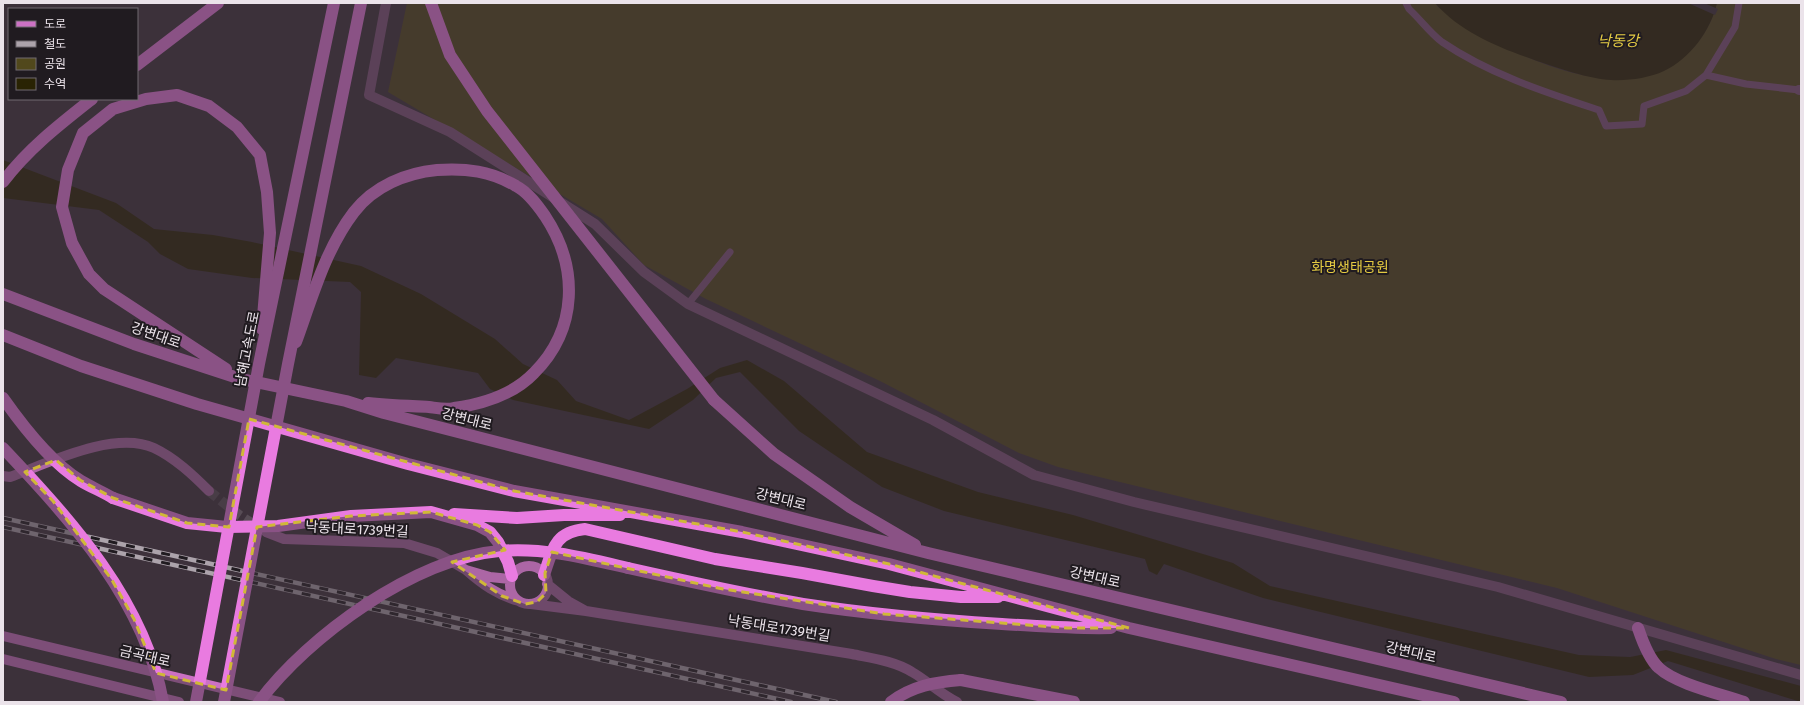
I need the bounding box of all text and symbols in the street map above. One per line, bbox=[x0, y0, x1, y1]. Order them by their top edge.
legend bbox=[8, 8, 138, 100]
text: 도로 bbox=[44, 17, 66, 31]
water label: 낙동강 bbox=[1597, 32, 1641, 50]
text: 철도 bbox=[44, 37, 66, 51]
text: 공원 bbox=[44, 57, 66, 71]
text: 수역 bbox=[44, 77, 66, 91]
park label: 화명생태공원 bbox=[1311, 259, 1389, 276]
street label: 남해고속도로 bbox=[232, 309, 263, 389]
street label: 강변대로 bbox=[129, 319, 183, 352]
street label: 강변대로 bbox=[440, 405, 494, 434]
street label: 강변대로 bbox=[754, 485, 808, 514]
street label: 낙동대로1739번길 bbox=[305, 518, 409, 541]
street label: 강변대로 bbox=[1068, 563, 1122, 592]
street label: 낙동대로1739번길 bbox=[726, 612, 831, 645]
street label: 강변대로 bbox=[1384, 638, 1438, 667]
street label: 금곡대로 bbox=[118, 642, 172, 671]

